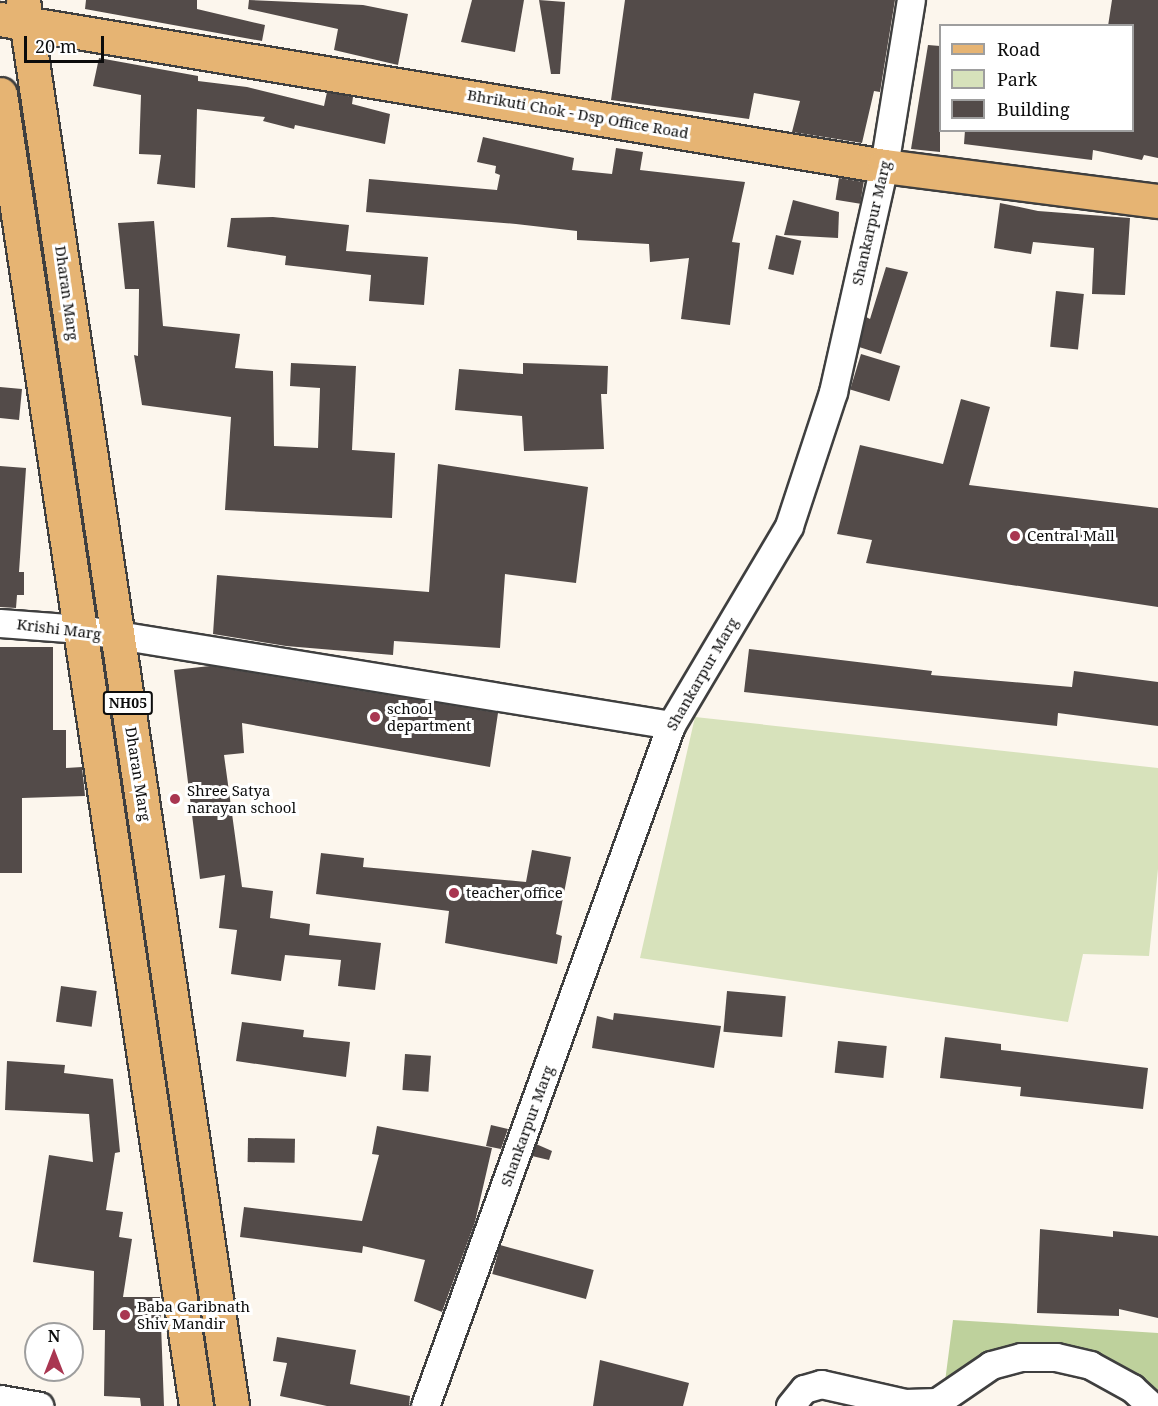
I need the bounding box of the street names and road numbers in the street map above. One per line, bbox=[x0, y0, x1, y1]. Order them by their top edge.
street label: Bhrikuti Chok - Dsp Office Road bbox=[466, 86, 690, 142]
street label: Shankarpur Marg bbox=[848, 159, 894, 287]
street label: Dharan Marg bbox=[51, 245, 83, 341]
street label: Shankarpur Marg bbox=[662, 614, 742, 734]
street label: Krishi Marg bbox=[16, 615, 102, 643]
road number: NH05 bbox=[102, 692, 154, 714]
street label: Dharan Marg bbox=[122, 726, 154, 822]
street label: Shankarpur Marg bbox=[497, 1063, 557, 1189]

